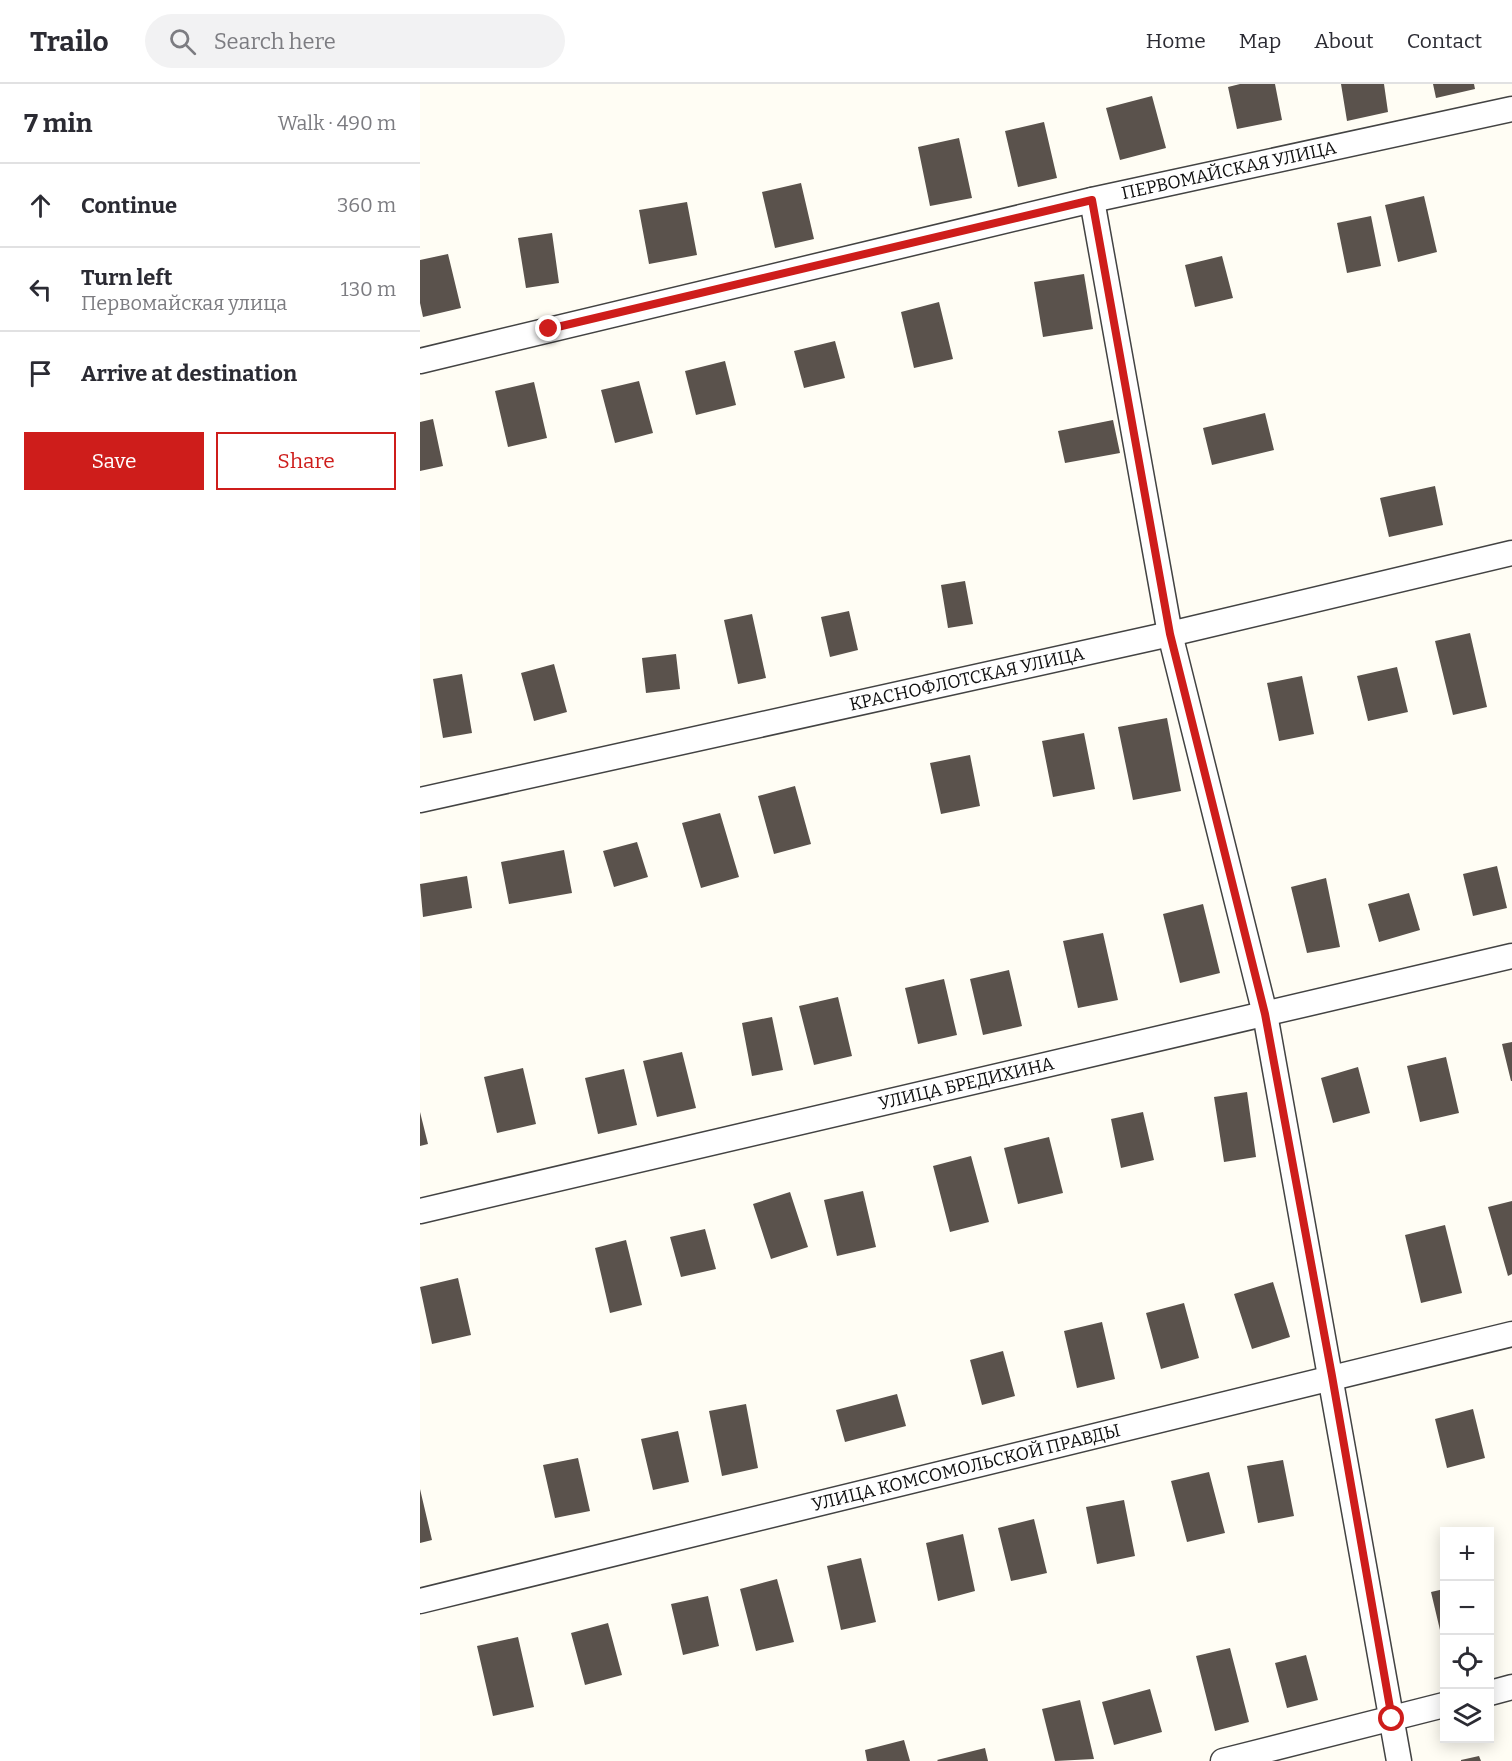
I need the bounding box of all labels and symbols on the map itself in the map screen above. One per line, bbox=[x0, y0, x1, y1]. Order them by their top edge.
street label: ПЕРВОМАЙСКАЯ УЛИЦА bbox=[1119, 136, 1338, 204]
route end bbox=[535, 315, 561, 341]
street label: КРАСНОФЛОТСКАЯ УЛИЦА bbox=[847, 642, 1086, 716]
street label: УЛИЦА БРЕДИХИНА bbox=[876, 1052, 1056, 1115]
street label: УЛИЦА КОМСОМОЛЬСКОЙ ПРАВДЫ bbox=[809, 1419, 1122, 1516]
route start bbox=[1378, 1705, 1404, 1731]

